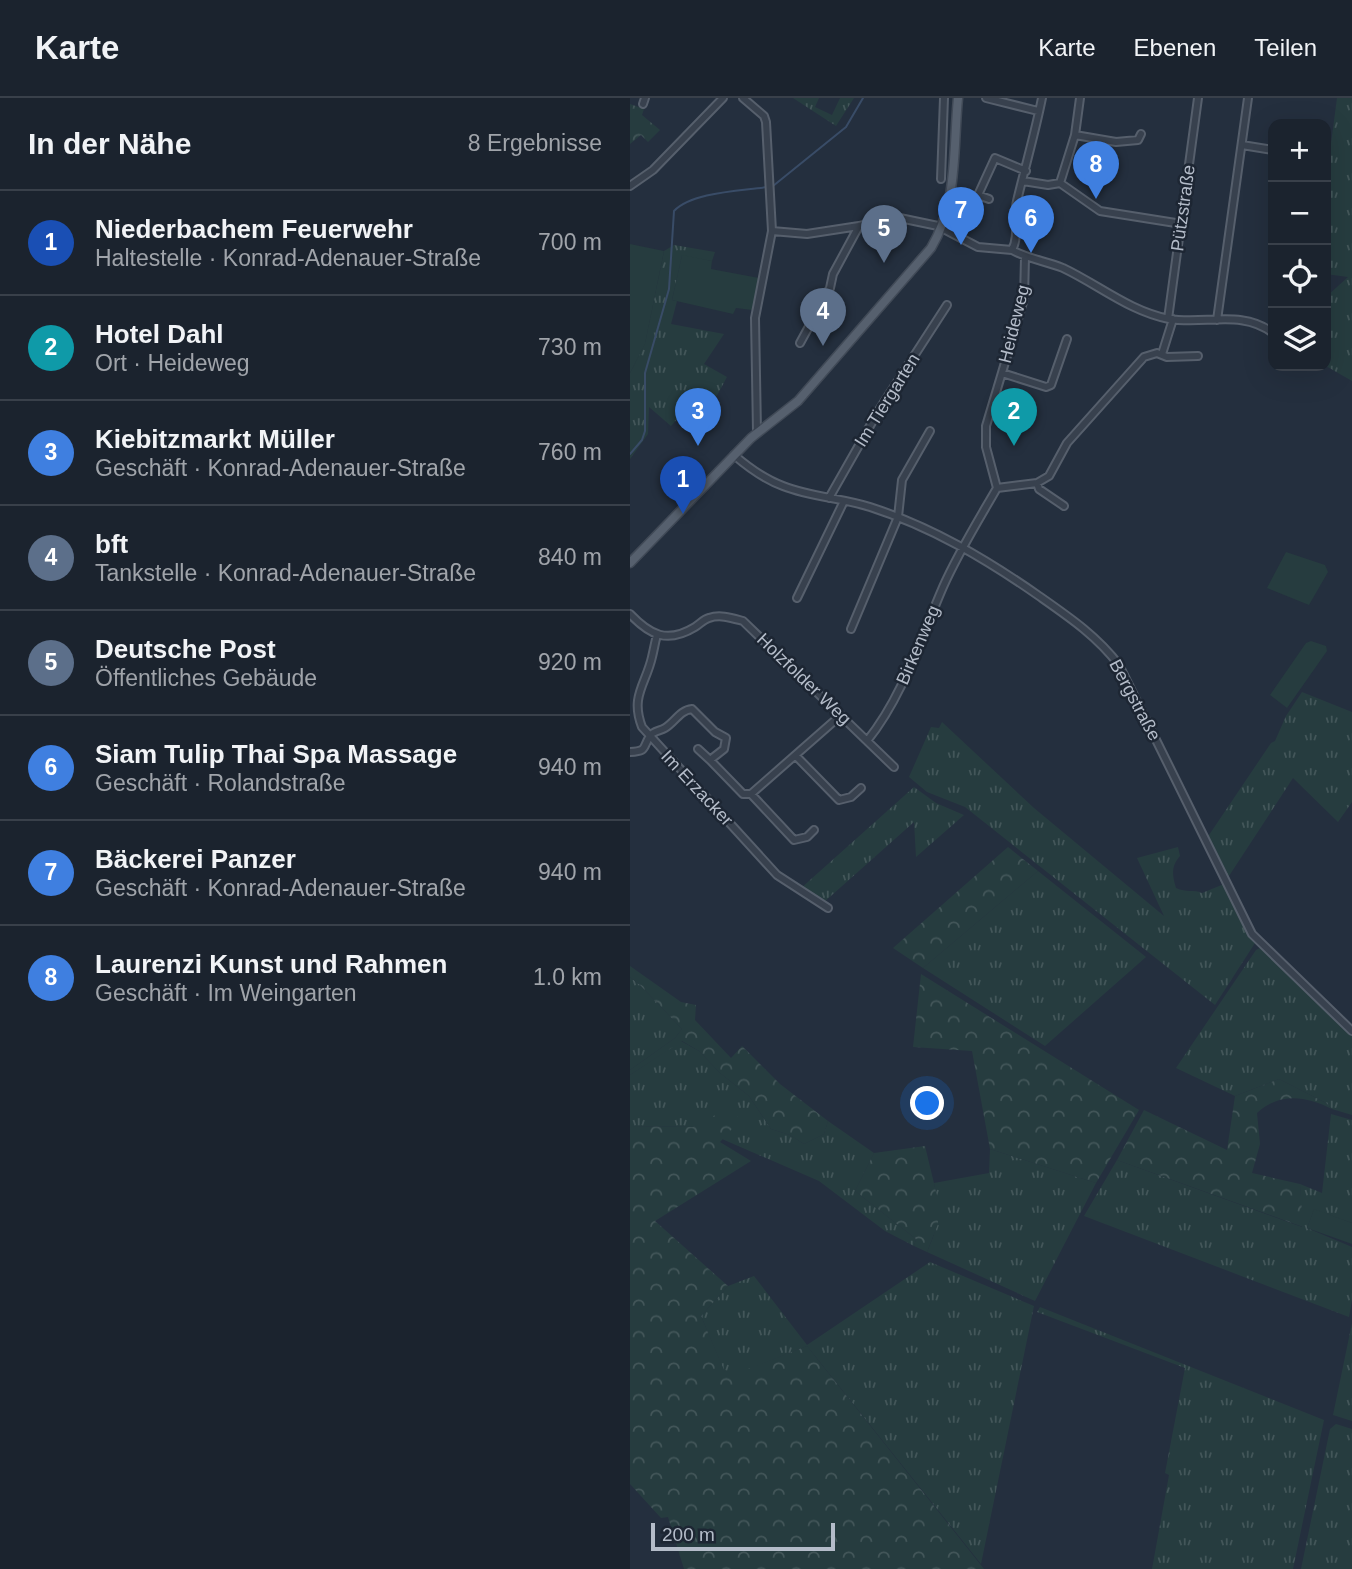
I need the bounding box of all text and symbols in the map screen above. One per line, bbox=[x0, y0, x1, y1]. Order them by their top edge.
text: Karte bbox=[35, 29, 119, 66]
text: Karte bbox=[1038, 34, 1096, 61]
text: Ebenen bbox=[1134, 34, 1216, 61]
text: Teilen bbox=[1254, 34, 1317, 61]
map controls bbox=[1268, 119, 1331, 371]
button: + bbox=[1268, 119, 1331, 182]
text: In der Nähe bbox=[28, 127, 191, 160]
text: 8 Ergebnisse bbox=[468, 130, 602, 156]
pin: 8 bbox=[1073, 141, 1119, 199]
street label: Pützstraße bbox=[1167, 164, 1199, 252]
button: − bbox=[1268, 182, 1331, 245]
pin: 7 bbox=[938, 187, 984, 245]
pin: 6 bbox=[1008, 195, 1054, 253]
pin: 5 bbox=[861, 205, 907, 263]
text: Niederbachem Feuerwehr bbox=[95, 214, 413, 244]
text: 1 bbox=[45, 229, 57, 255]
text: 700 m bbox=[538, 229, 602, 255]
text: Haltestelle · Konrad-Adenauer-Straße bbox=[95, 245, 481, 271]
button: locate bbox=[1268, 245, 1331, 308]
street label: Heideweg bbox=[995, 283, 1033, 365]
pin: 4 bbox=[800, 288, 846, 346]
button: layers bbox=[1268, 308, 1331, 371]
text: Hotel Dahl bbox=[95, 319, 224, 349]
text: 2 bbox=[45, 334, 57, 360]
text: 730 m bbox=[538, 334, 602, 360]
text: Ort · Heideweg bbox=[95, 350, 250, 376]
street label: Im Tiergarten bbox=[850, 350, 924, 450]
pin: 3 bbox=[675, 388, 721, 446]
pin: 2 bbox=[991, 388, 1037, 446]
text: Kiebitzmarkt Müller bbox=[95, 424, 335, 454]
text: 3 bbox=[45, 439, 57, 465]
text: 760 m bbox=[538, 439, 602, 465]
text: Geschäft · Konrad-Adenauer-Straße bbox=[95, 455, 466, 481]
pin: 1 bbox=[660, 456, 706, 514]
text: bft bbox=[95, 529, 128, 559]
text: 4 bbox=[45, 544, 57, 570]
text: 840 m bbox=[538, 544, 602, 570]
text: Tankstelle · Konrad-Adenauer-Straße bbox=[95, 560, 476, 586]
street label: Birkenweg bbox=[892, 602, 944, 688]
street label: Holzfolder Weg bbox=[753, 629, 855, 729]
text: Deutsche Post bbox=[95, 634, 276, 664]
text: 5 bbox=[45, 649, 57, 675]
text: 920 m bbox=[538, 649, 602, 675]
street label: Bergstraße bbox=[1105, 656, 1165, 744]
text: Öffentliches Gebäude bbox=[95, 665, 317, 691]
text: Siam Tulip Thai Spa Massage bbox=[95, 739, 457, 769]
street label: Im Erzacker bbox=[657, 746, 737, 830]
text: 6 bbox=[45, 754, 57, 780]
text: 940 m bbox=[538, 754, 602, 780]
text: Geschäft · Rolandstraße bbox=[95, 770, 346, 796]
text: Bäckerei Panzer bbox=[95, 844, 296, 874]
text: 7 bbox=[45, 859, 57, 885]
text: 940 m bbox=[538, 859, 602, 885]
text: Geschäft · Konrad-Adenauer-Straße bbox=[95, 875, 466, 901]
text: Laurenzi Kunst und Rahmen bbox=[95, 949, 447, 979]
text: 8 bbox=[45, 964, 57, 990]
text: 1.0 km bbox=[533, 964, 602, 990]
text: Geschäft · Im Weingarten bbox=[95, 980, 357, 1006]
your location bbox=[910, 1086, 944, 1120]
scale bar bbox=[651, 1520, 835, 1552]
text: 200 m bbox=[662, 1524, 715, 1545]

